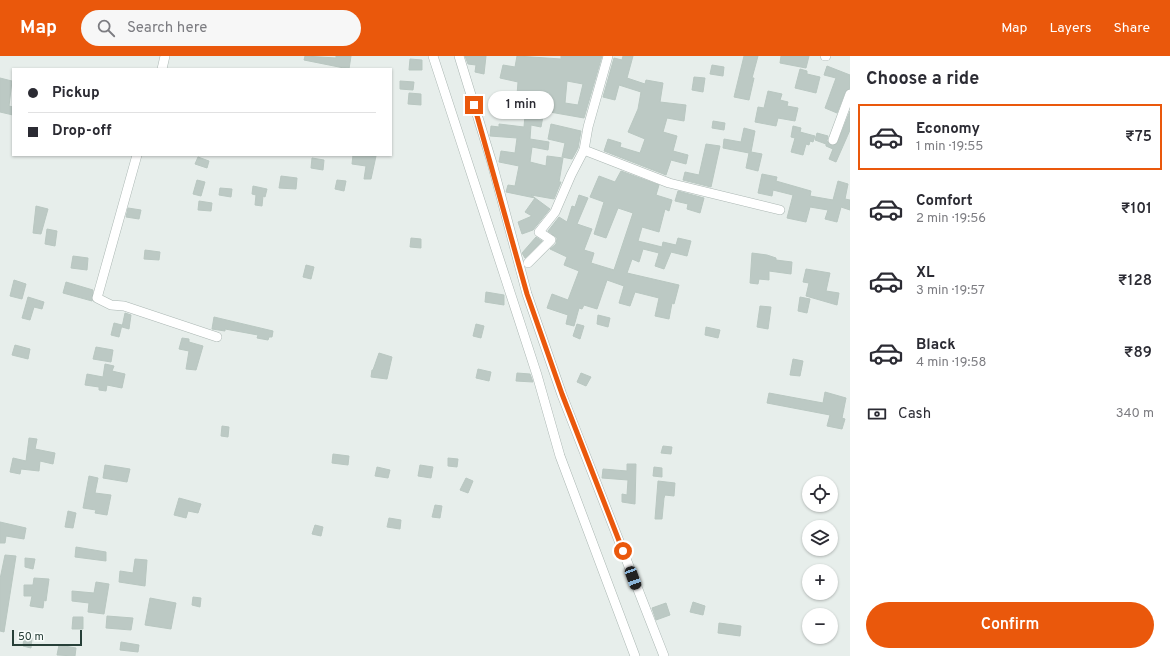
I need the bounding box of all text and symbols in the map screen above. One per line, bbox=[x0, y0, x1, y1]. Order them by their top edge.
search box bbox=[81, 10, 361, 46]
text: Map bbox=[20, 16, 57, 40]
icon: search bbox=[95, 17, 117, 39]
text: Search here bbox=[127, 19, 207, 38]
text: Map bbox=[1001, 20, 1027, 37]
text: Layers bbox=[1049, 20, 1091, 37]
text: Share bbox=[1113, 20, 1150, 37]
text: Choose a ride bbox=[866, 68, 979, 91]
text: Pickup bbox=[52, 84, 100, 103]
callout: 1 min bbox=[488, 91, 554, 119]
route end bbox=[465, 96, 483, 114]
text: 1 min bbox=[506, 97, 536, 113]
icon: car bbox=[868, 119, 904, 155]
text: Economy bbox=[916, 120, 980, 139]
text: Drop-off bbox=[52, 122, 112, 141]
text: ₹75 bbox=[1125, 128, 1152, 147]
text: 1 min · 19:55 bbox=[916, 139, 983, 155]
icon: car bbox=[868, 191, 904, 227]
text: Comfort bbox=[916, 192, 973, 211]
text: ₹101 bbox=[1121, 200, 1152, 219]
text: 2 min · 19:56 bbox=[916, 211, 986, 227]
icon: car bbox=[868, 263, 904, 299]
text: XL bbox=[916, 264, 934, 283]
text: ₹128 bbox=[1118, 272, 1152, 291]
text: 3 min · 19:57 bbox=[916, 283, 985, 299]
icon: car bbox=[868, 335, 904, 371]
text: Black bbox=[916, 336, 956, 355]
text: ₹89 bbox=[1124, 344, 1152, 363]
text: 4 min · 19:58 bbox=[916, 355, 986, 371]
icon: cash bbox=[866, 403, 888, 425]
text: Cash bbox=[898, 405, 931, 424]
text: 340 m bbox=[1116, 406, 1154, 422]
map controls bbox=[802, 476, 838, 644]
button: locate bbox=[802, 476, 838, 512]
button: layers bbox=[802, 520, 838, 556]
route start bbox=[614, 542, 632, 560]
button: + bbox=[802, 564, 838, 600]
car bbox=[623, 565, 643, 591]
button: Confirm bbox=[866, 602, 1154, 648]
button: − bbox=[802, 608, 838, 644]
scale bar bbox=[12, 628, 82, 647]
text: 50 m bbox=[18, 630, 44, 644]

